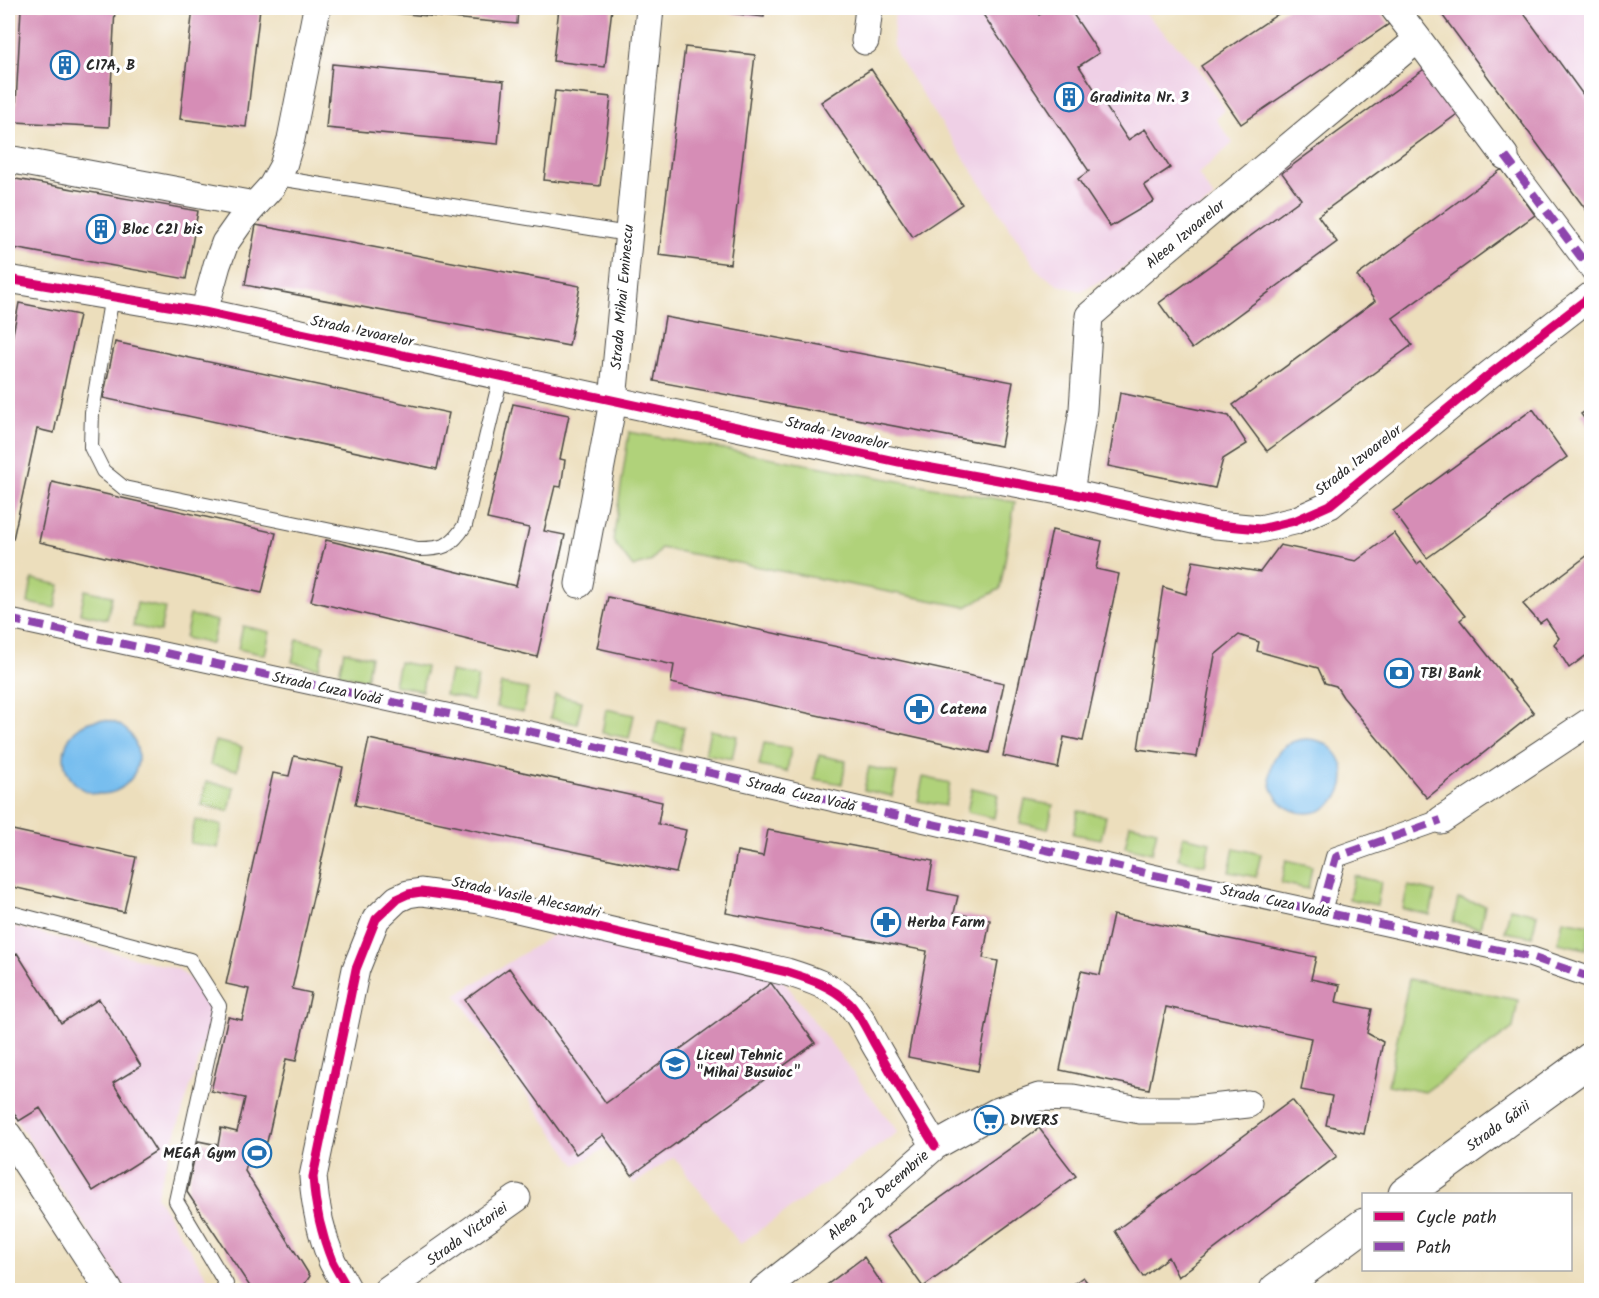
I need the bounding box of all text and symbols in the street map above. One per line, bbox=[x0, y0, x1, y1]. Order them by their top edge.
building icon: C17A, B bbox=[49, 49, 81, 81]
place label: C17A, B bbox=[86, 54, 135, 78]
building icon: Gradinita Nr. 3 bbox=[1053, 81, 1085, 113]
place label: Gradinita Nr. 3 bbox=[1090, 86, 1189, 110]
street label: Aleea Izvoarelor bbox=[1140, 193, 1232, 275]
building icon: Bloc C21 bis bbox=[85, 213, 117, 245]
place label: Bloc C21 bis bbox=[122, 218, 203, 242]
street label: Strada Mihai Eminescu bbox=[605, 223, 641, 371]
street label: Strada Izvoarelor bbox=[308, 309, 417, 355]
street label: Strada Izvoarelor bbox=[783, 410, 892, 458]
street label: Strada Izvoarelor bbox=[1310, 418, 1408, 503]
bank icon: TBI Bank bbox=[1383, 657, 1415, 689]
place label: TBI Bank bbox=[1420, 662, 1481, 686]
street label: Strada Cuza Vodă bbox=[270, 666, 386, 713]
pharmacy icon: Catena bbox=[903, 693, 935, 725]
place label: Catena bbox=[940, 698, 987, 722]
street label: Strada Cuza Vodă bbox=[744, 771, 860, 820]
street label: Strada Vasile Alecsandri bbox=[449, 871, 604, 926]
street label: Strada Cuza Vodă bbox=[1218, 879, 1334, 926]
pharmacy icon: Herba Farm bbox=[870, 906, 902, 938]
place label: Herba Farm bbox=[907, 911, 985, 935]
place label: Liceul Tehnic "Mihai Busuioc" bbox=[696, 1044, 801, 1085]
school or university icon: Liceul Tehnic "Mihai Busuioc" bbox=[659, 1048, 691, 1080]
street label: Strada Gării bbox=[1461, 1094, 1537, 1158]
supermarket icon: DIVERS bbox=[973, 1104, 1005, 1136]
place label: DIVERS bbox=[1010, 1109, 1059, 1133]
sports icon: MEGA Gym bbox=[241, 1137, 273, 1169]
place label: MEGA Gym bbox=[163, 1142, 236, 1166]
street label: Aleea 22 Decembrie bbox=[823, 1145, 935, 1247]
legend bbox=[1362, 1193, 1572, 1271]
street label: Strada Victoriei bbox=[422, 1196, 515, 1273]
text: Cycle path bbox=[1416, 1204, 1497, 1233]
text: Path bbox=[1416, 1234, 1451, 1263]

